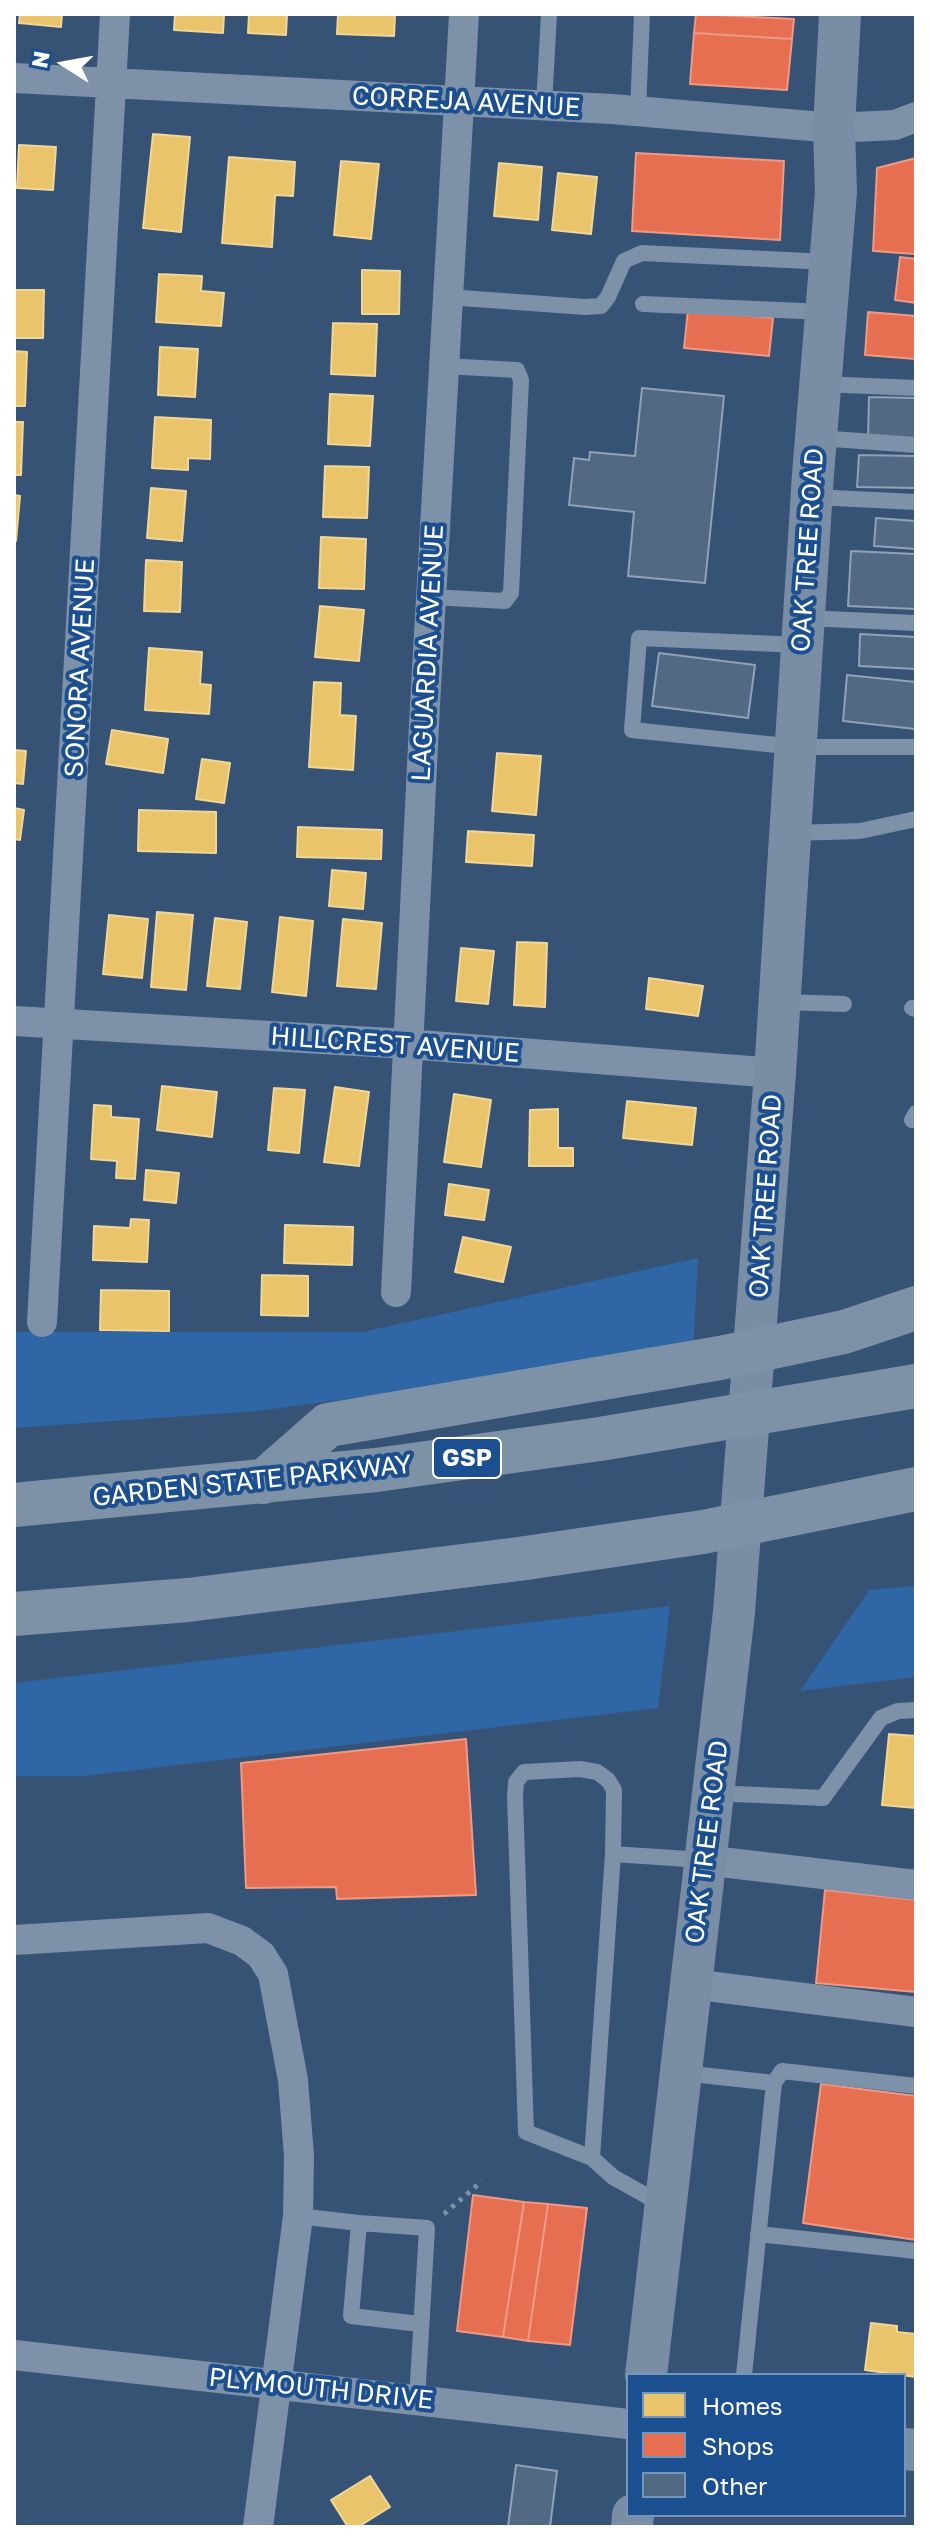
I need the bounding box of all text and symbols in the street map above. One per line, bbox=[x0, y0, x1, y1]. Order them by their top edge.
north arrow bbox=[24, 24, 104, 104]
text: N bbox=[25, 49, 55, 70]
street label: CORREJA AVENUE bbox=[351, 80, 581, 124]
street label: OAK TREE ROAD bbox=[785, 447, 831, 653]
street label: LAGUARDIA AVENUE bbox=[406, 524, 450, 782]
street label: SONORA AVENUE bbox=[59, 558, 101, 778]
street label: HILLCREST AVENUE bbox=[269, 1021, 521, 1069]
street label: OAK TREE ROAD bbox=[743, 1093, 789, 1299]
road number: GSP bbox=[433, 1438, 501, 1478]
street label: GARDEN STATE PARKWAY bbox=[91, 1449, 413, 1513]
street label: OAK TREE ROAD bbox=[679, 1739, 735, 1945]
street label: PLYMOUTH DRIVE bbox=[207, 2362, 435, 2416]
legend bbox=[626, 2373, 906, 2517]
text: Homes bbox=[702, 2391, 783, 2420]
text: Shops bbox=[702, 2431, 774, 2460]
text: Other bbox=[702, 2471, 767, 2500]

